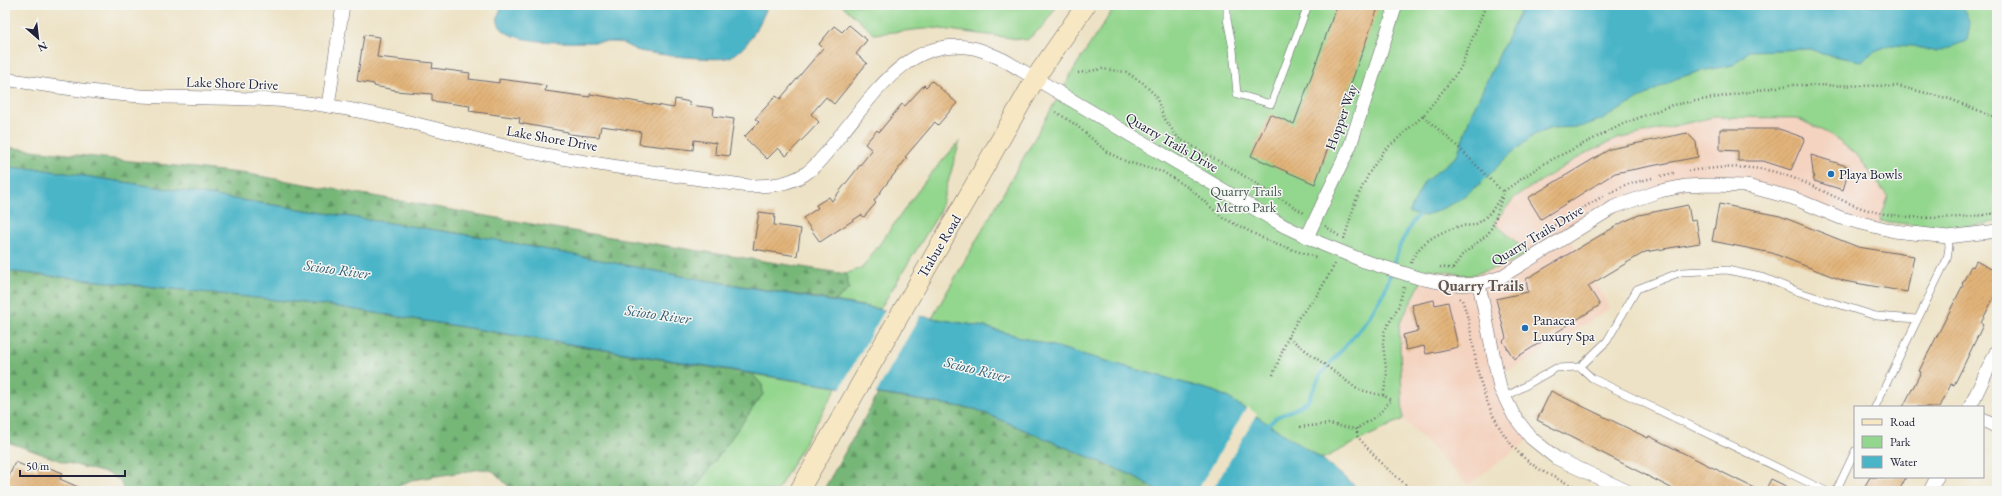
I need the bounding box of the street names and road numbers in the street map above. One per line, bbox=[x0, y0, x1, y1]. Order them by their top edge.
street label: Lake Shore Drive bbox=[186, 72, 279, 94]
street label: Hopper Way bbox=[1321, 81, 1362, 152]
street label: Quarry Trails Drive bbox=[1122, 108, 1222, 176]
street label: Lake Shore Drive bbox=[505, 121, 599, 155]
street label: Quarry Trails Drive bbox=[1488, 200, 1587, 270]
street label: Trabue Road bbox=[913, 210, 965, 281]

